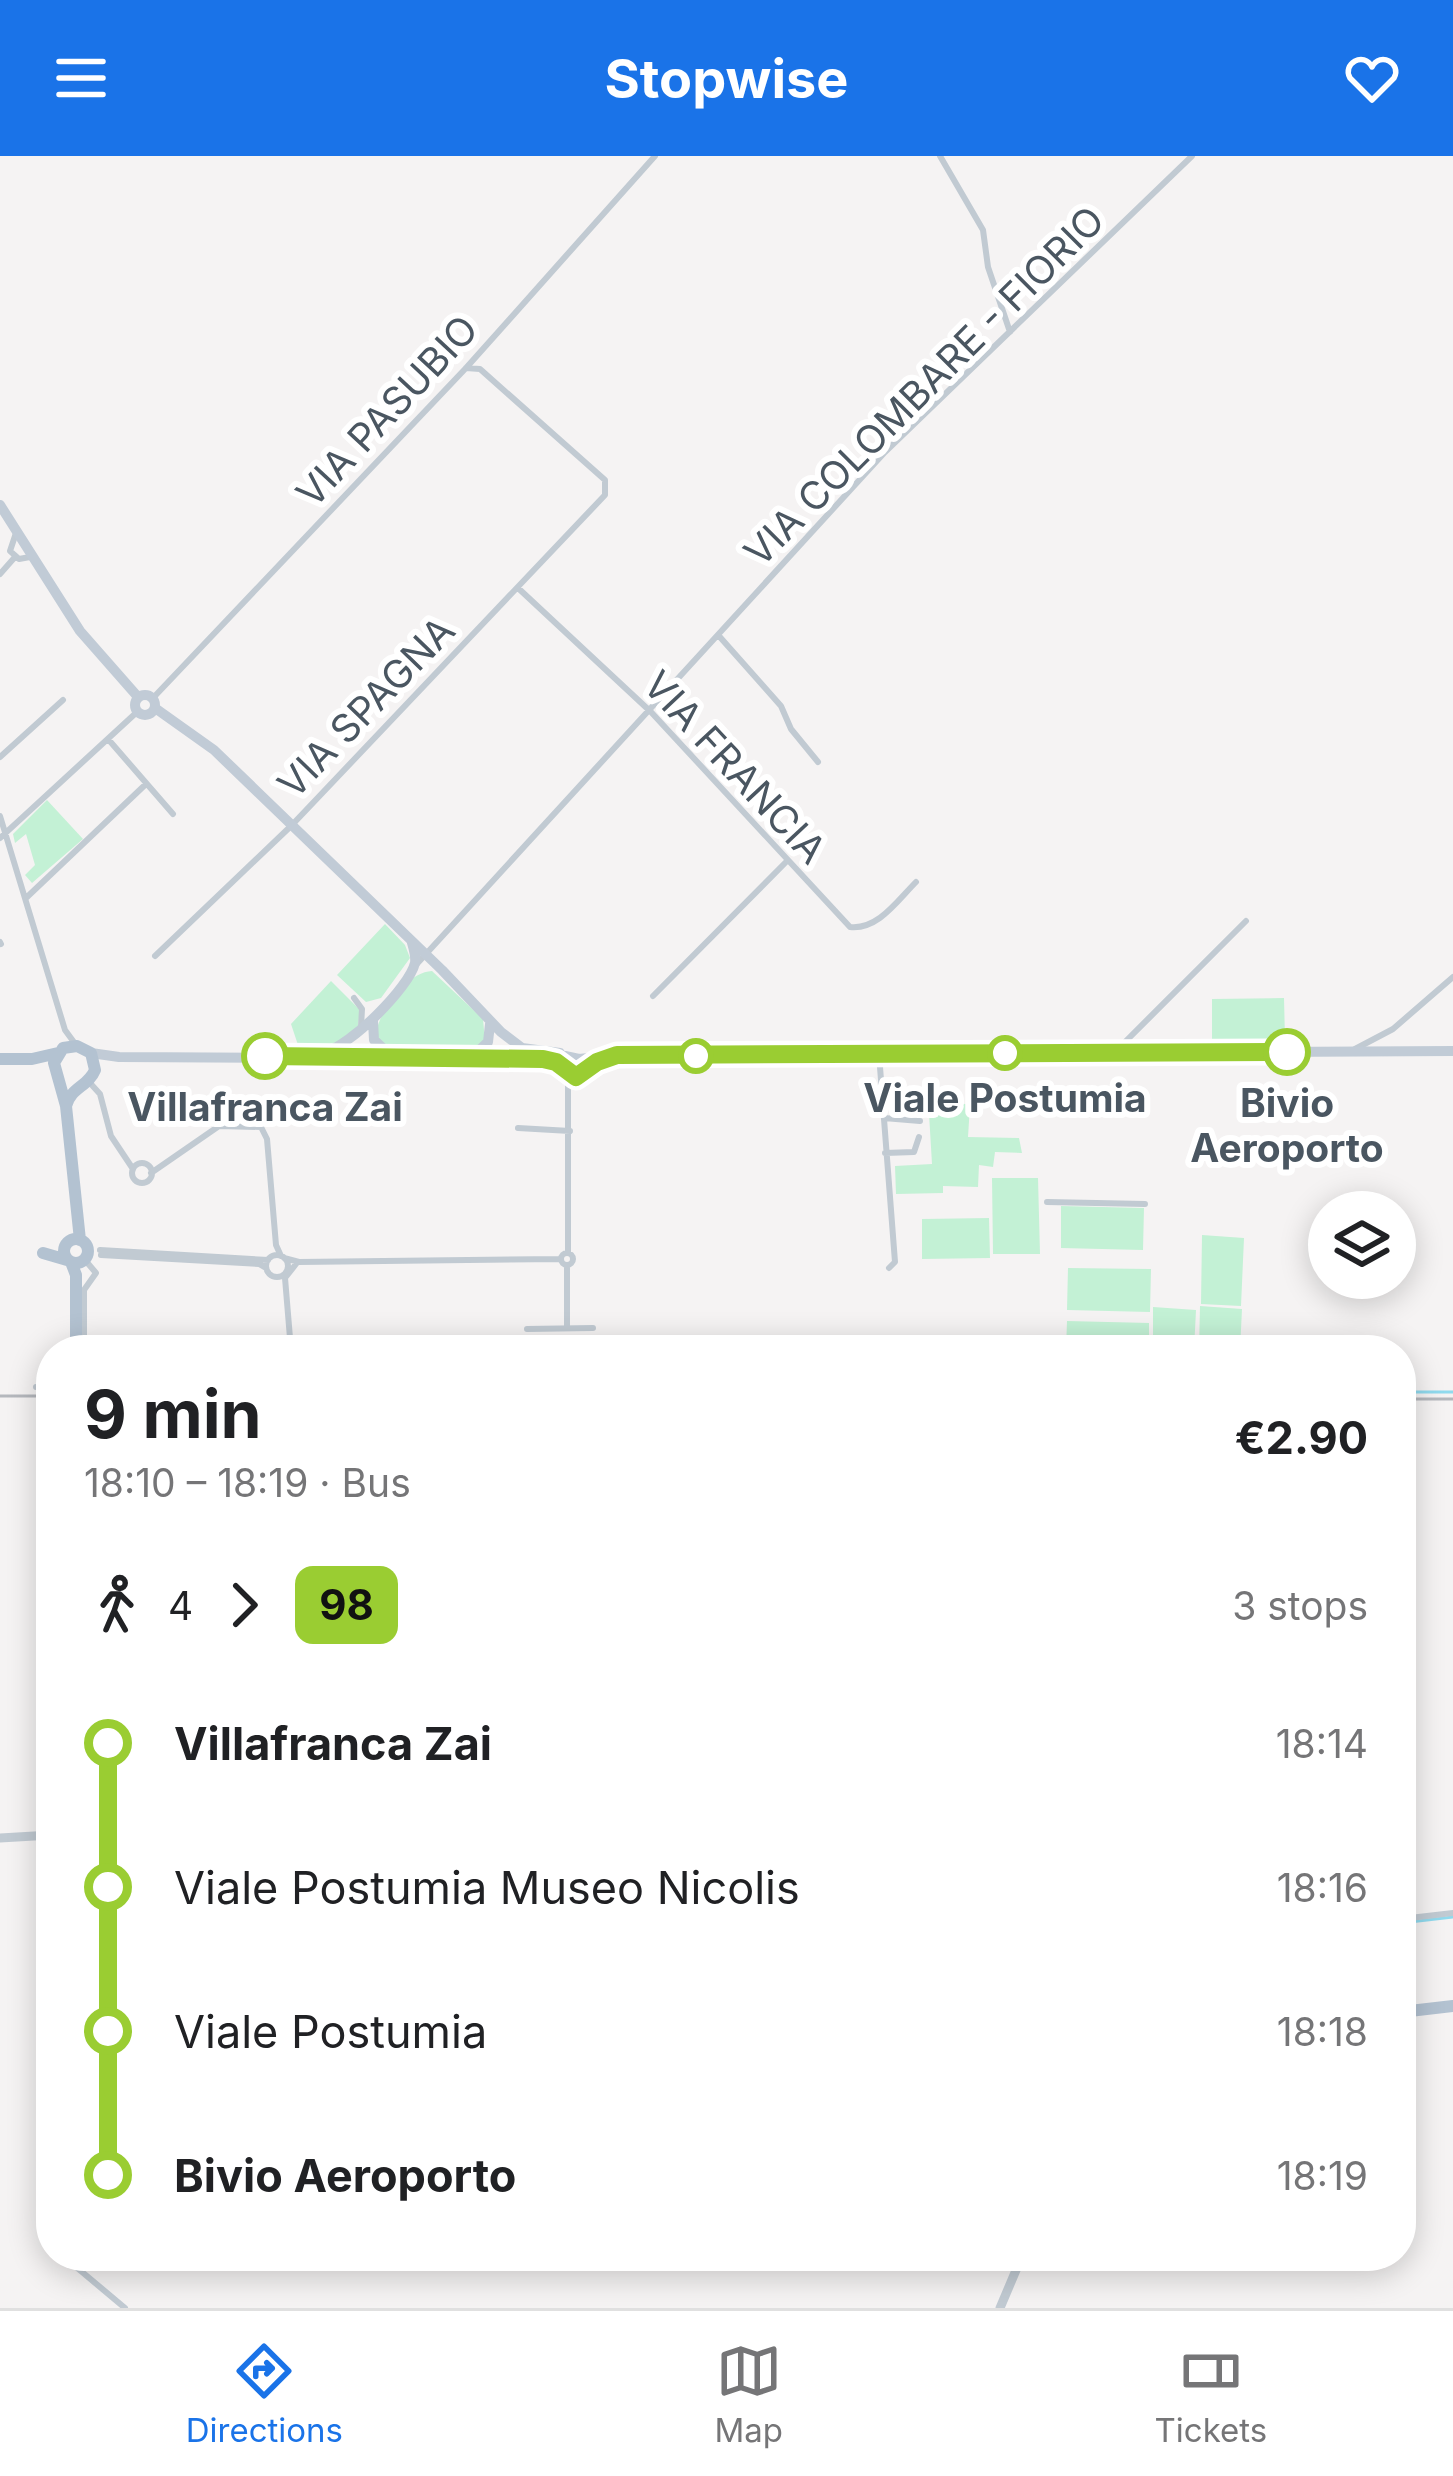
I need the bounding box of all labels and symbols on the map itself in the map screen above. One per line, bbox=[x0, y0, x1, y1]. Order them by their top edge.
street label: VIA COLOMBARE - FIORIO bbox=[734, 196, 1113, 575]
street label: VIA PASUBIO bbox=[286, 305, 487, 516]
street label: VIA SPAGNA bbox=[268, 606, 464, 807]
street label: VIA FRANCIA bbox=[634, 661, 836, 872]
marker: Bivio Aeroporto bbox=[1265, 1030, 1309, 1074]
marker: Villafranca Zai bbox=[243, 1034, 287, 1078]
marker: Viale Postumia bbox=[989, 1037, 1021, 1069]
unlabelled marker bbox=[680, 1040, 712, 1072]
place label: Viale Postumia bbox=[863, 1074, 1147, 1121]
place label: Bivio Aeroporto bbox=[1190, 1079, 1384, 1171]
place label: Villafranca Zai bbox=[127, 1083, 403, 1130]

